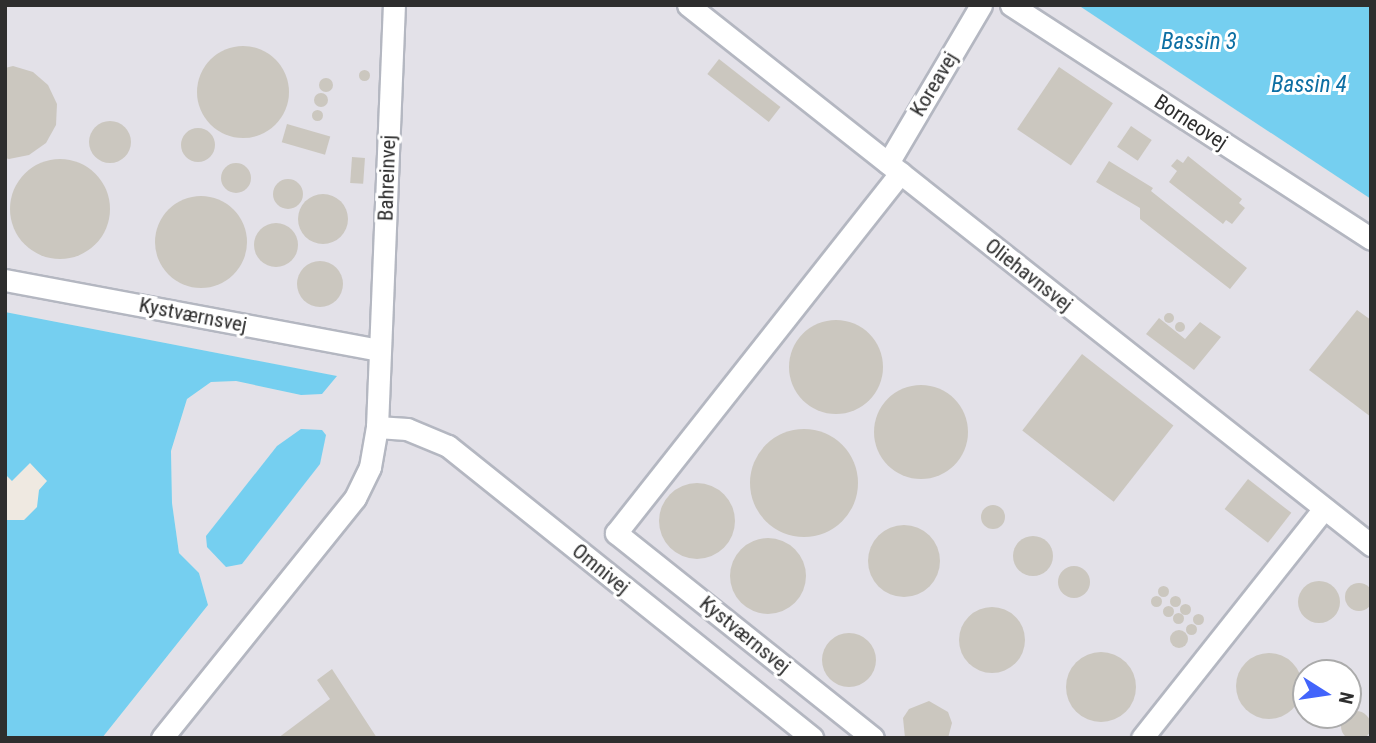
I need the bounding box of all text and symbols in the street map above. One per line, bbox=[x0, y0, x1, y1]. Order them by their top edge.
water label: Bassin 3 bbox=[1161, 28, 1237, 56]
street label: Koreavej bbox=[905, 47, 963, 121]
water label: Bassin 4 bbox=[1271, 71, 1347, 99]
street label: Borneovej bbox=[1150, 89, 1232, 155]
street label: Bahreinvej bbox=[373, 135, 401, 221]
street label: Oliehavnsvej bbox=[980, 233, 1078, 317]
street label: Kystværnsvej bbox=[137, 292, 249, 338]
street label: Omnivej bbox=[567, 538, 635, 600]
street label: Kystværnsvej bbox=[695, 591, 795, 679]
north arrow bbox=[1292, 659, 1362, 729]
text: N bbox=[1334, 690, 1359, 706]

